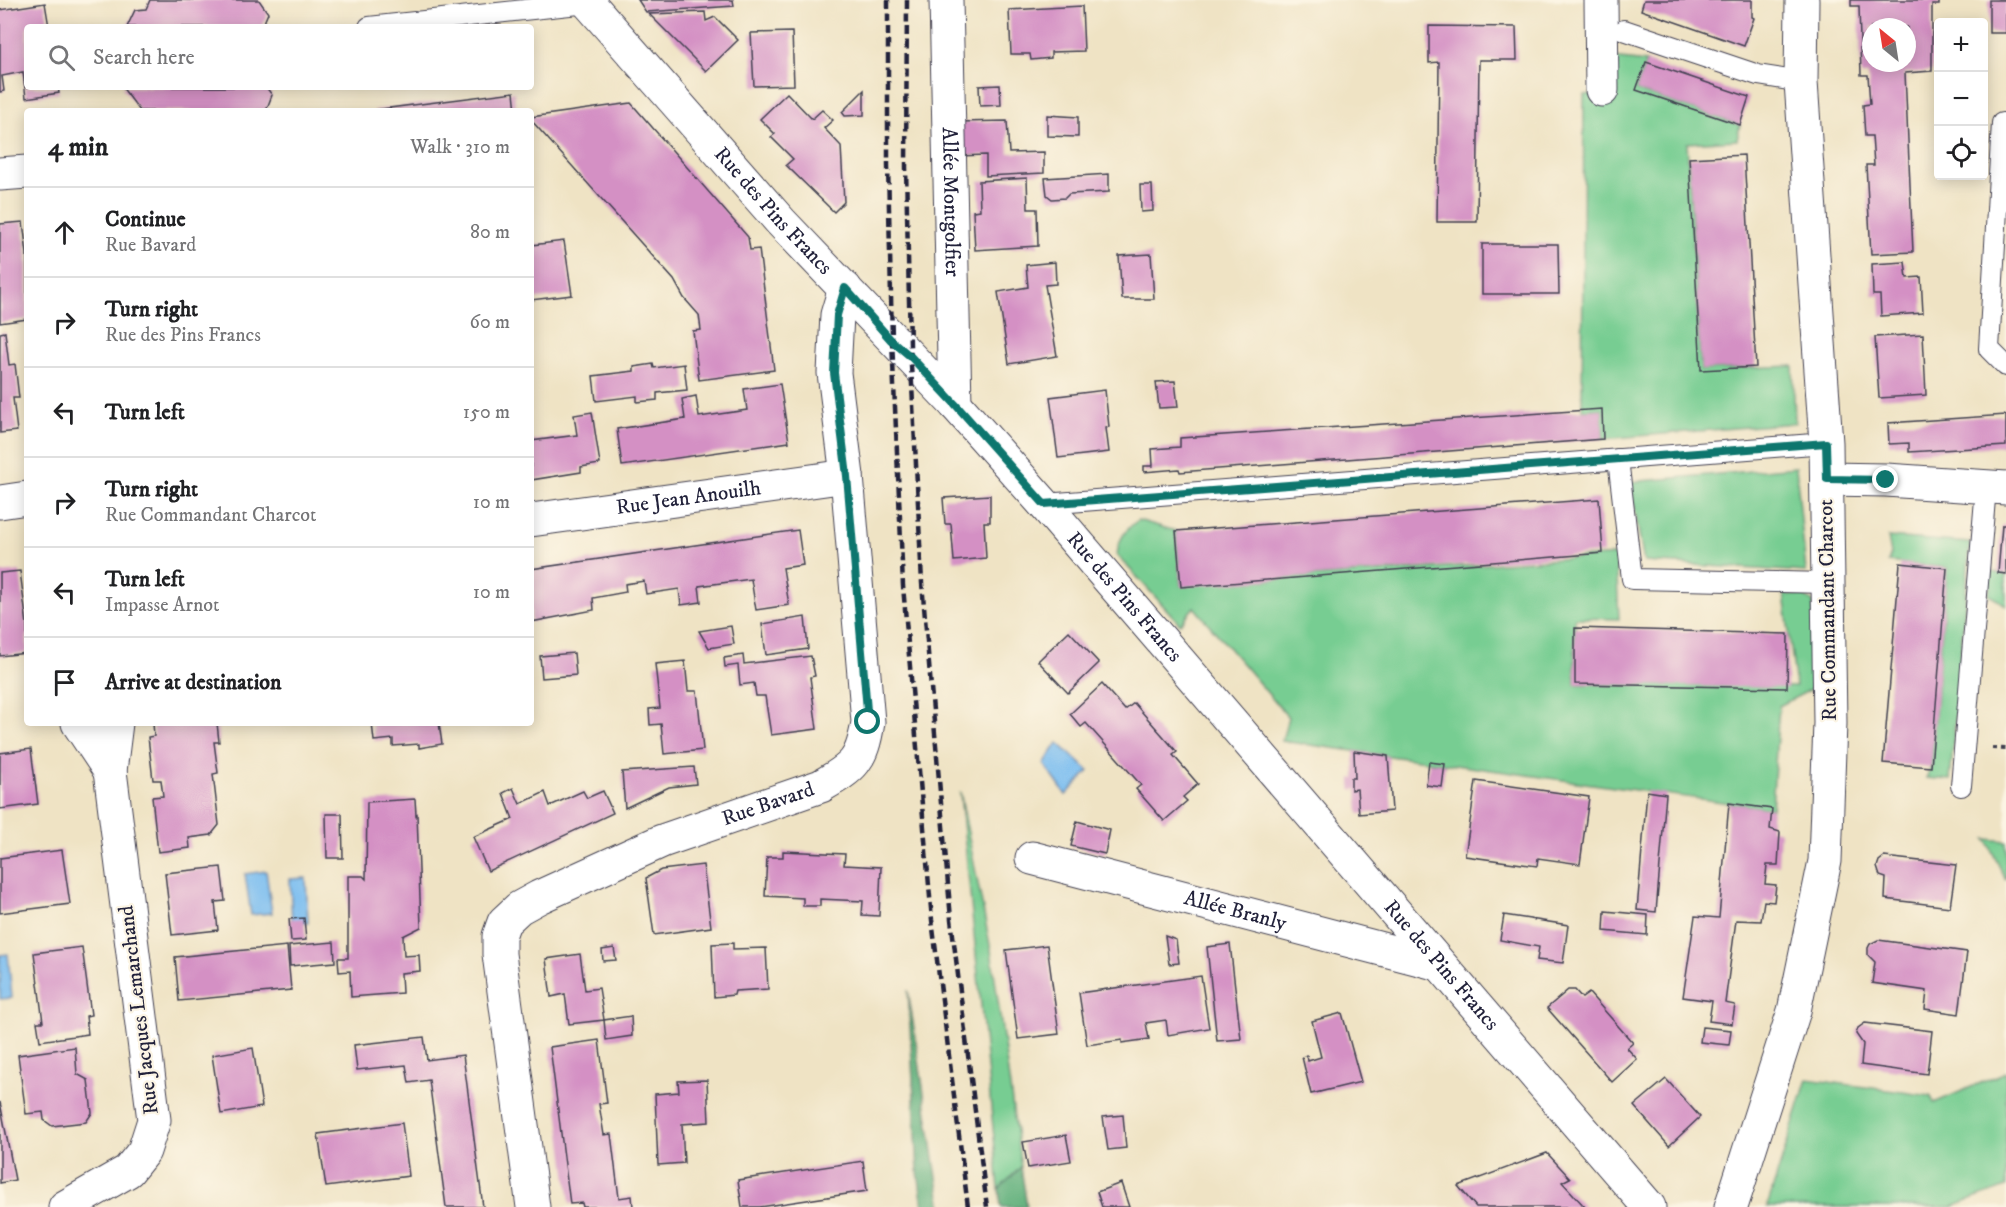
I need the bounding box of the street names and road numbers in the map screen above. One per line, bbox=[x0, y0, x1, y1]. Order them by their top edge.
street label: Allée Montgolfier bbox=[936, 127, 965, 277]
street label: Rue des Pins Francs bbox=[708, 142, 838, 280]
street label: Rue Jean Anouilh bbox=[614, 475, 763, 521]
street label: Rue Commandant Charcot bbox=[1813, 499, 1843, 721]
street label: Rue des Pins Francs bbox=[1061, 527, 1187, 668]
street label: Rue Bavard bbox=[719, 776, 818, 832]
street label: Allée Branly bbox=[1181, 885, 1290, 937]
street label: Rue des Pins Francs bbox=[1378, 895, 1504, 1036]
street label: Rue Jacques Lemarchand bbox=[113, 903, 165, 1116]

